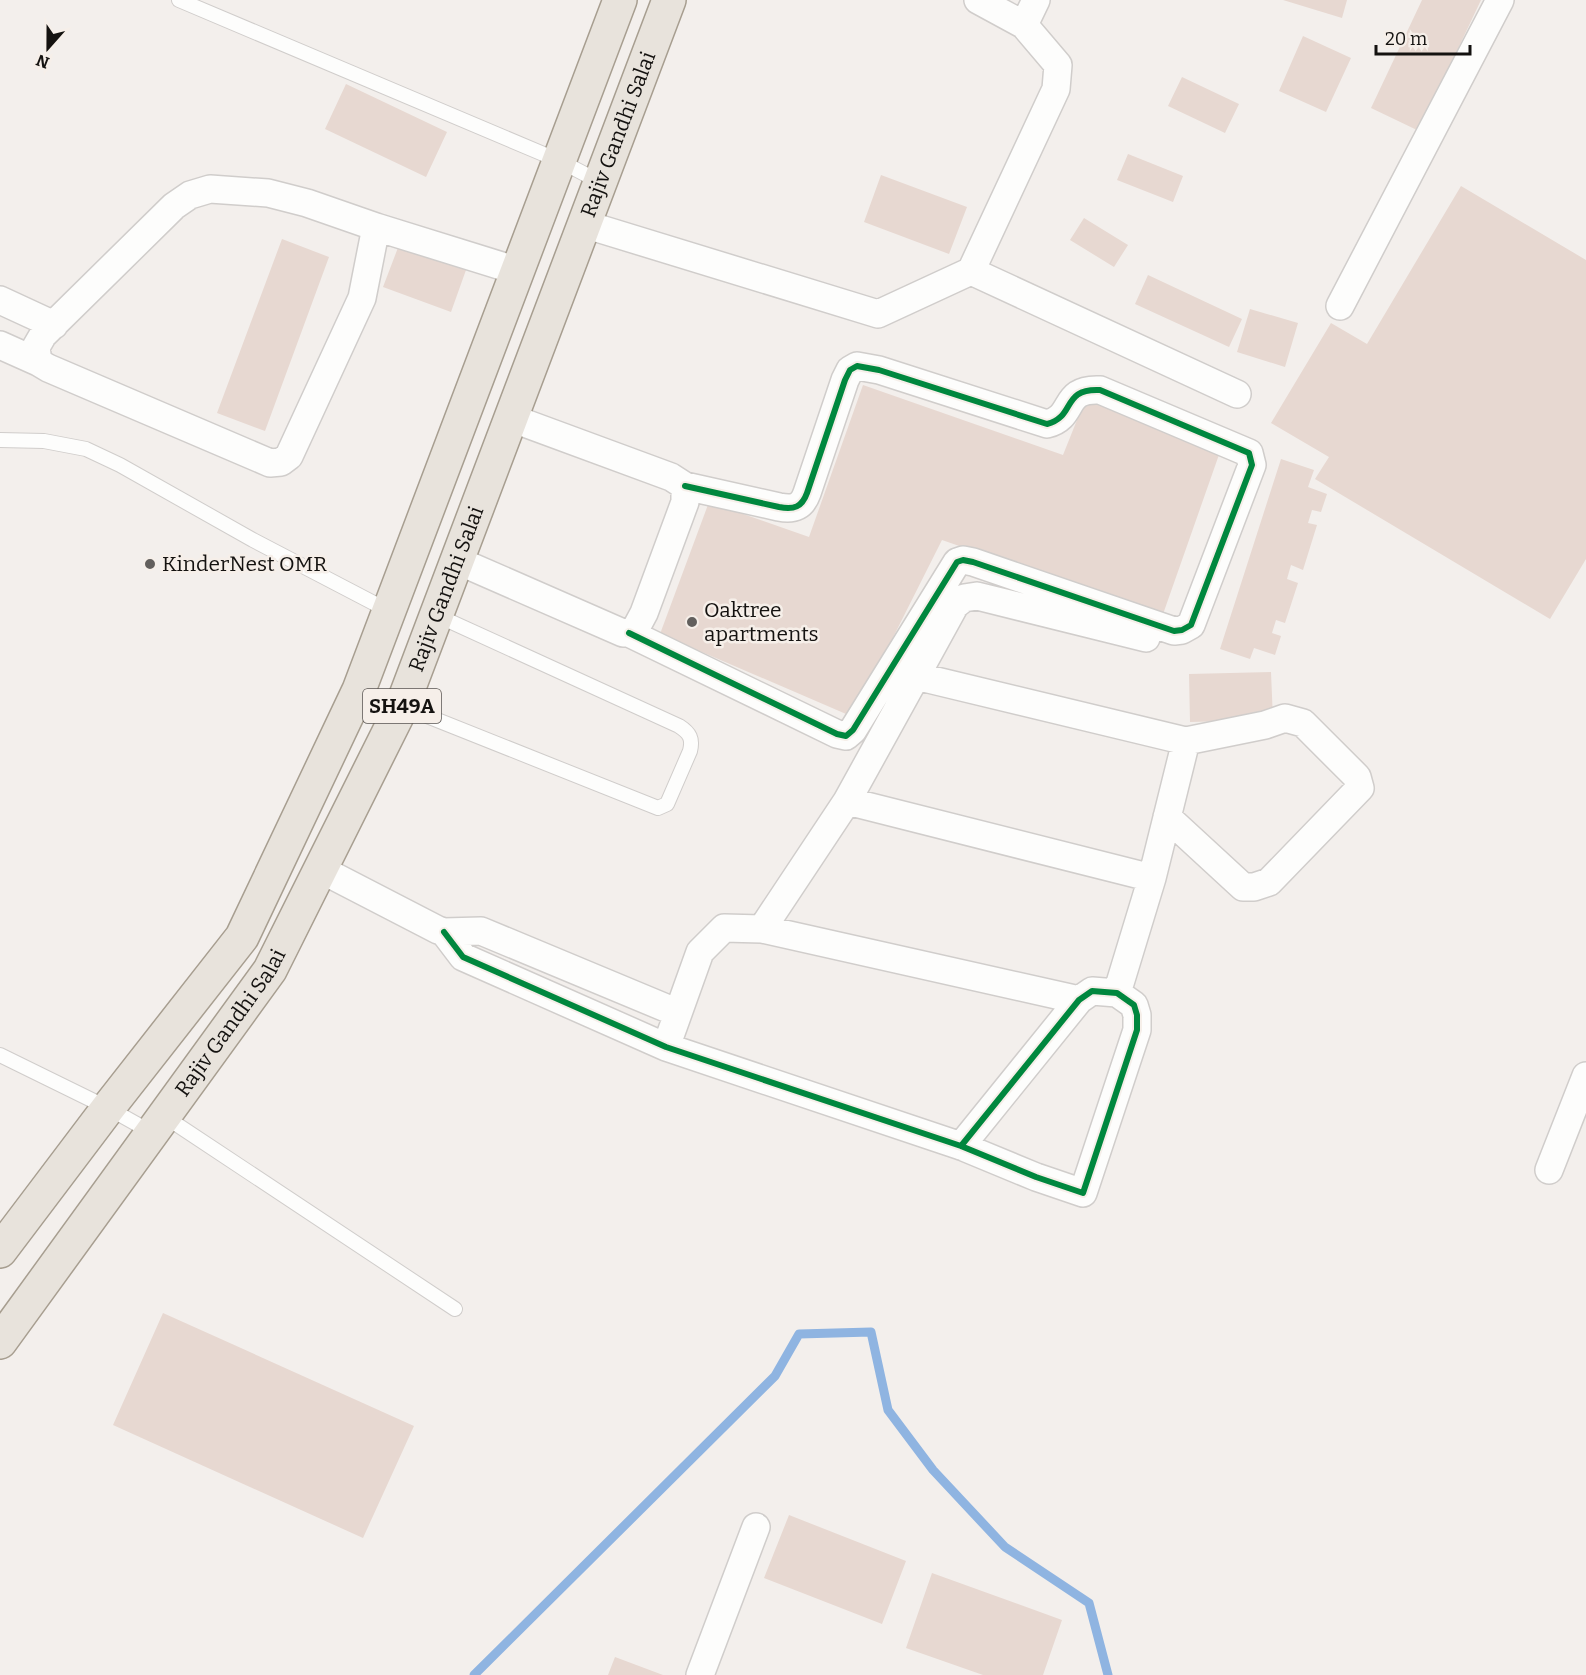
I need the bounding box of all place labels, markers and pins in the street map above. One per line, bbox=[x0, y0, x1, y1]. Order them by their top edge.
place label: KinderNest OMR bbox=[162, 551, 327, 577]
marker: KinderNest OMR bbox=[143, 557, 157, 571]
place label: Oaktree apartments bbox=[704, 597, 819, 647]
marker: Oaktree apartments bbox=[685, 615, 699, 629]

